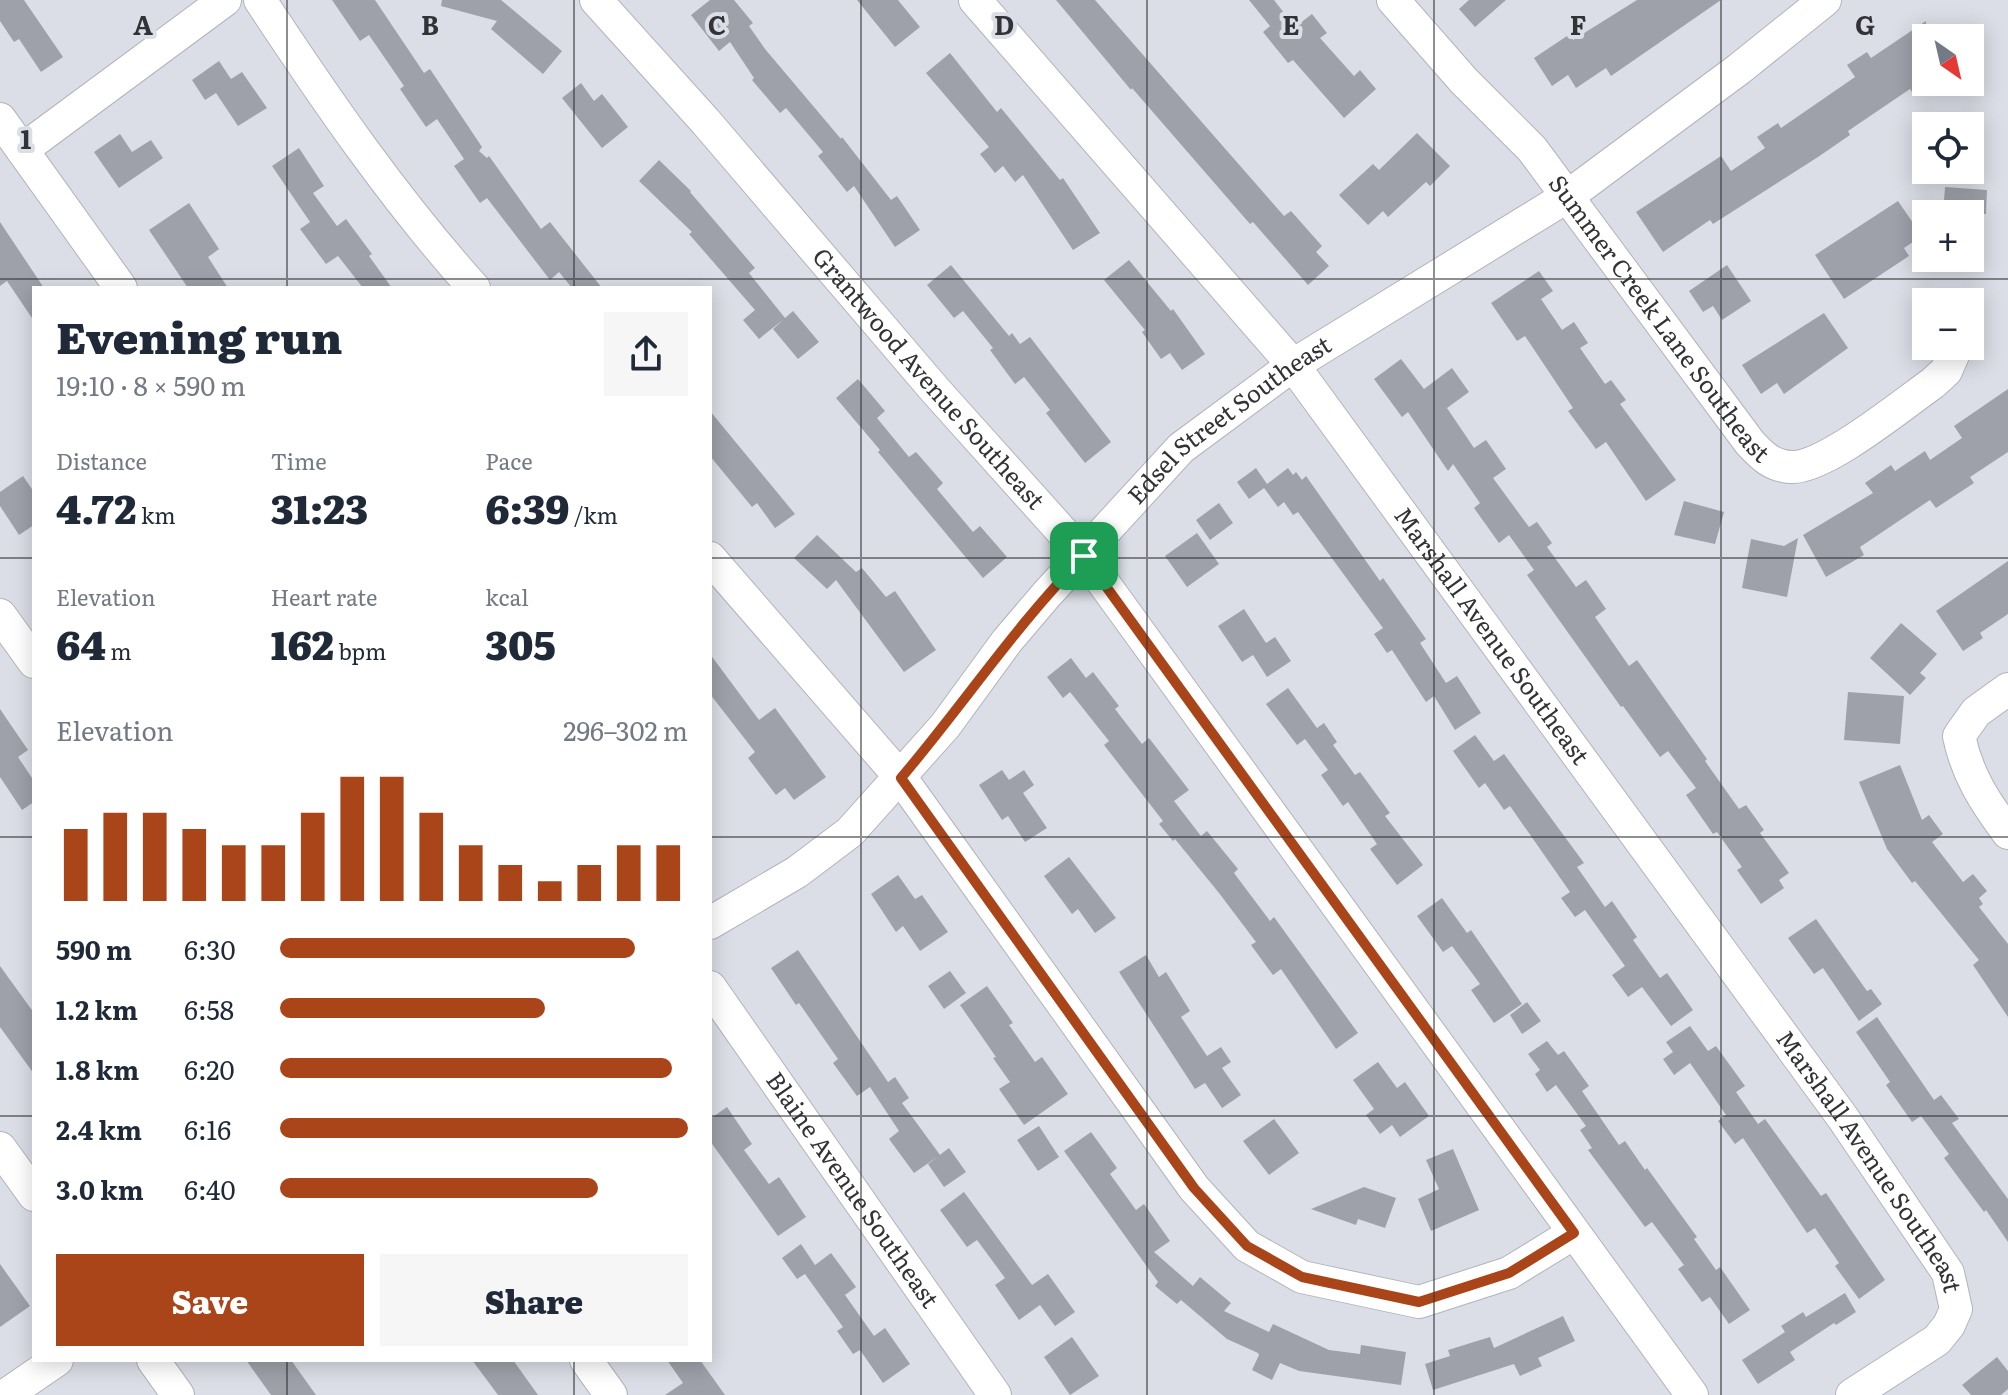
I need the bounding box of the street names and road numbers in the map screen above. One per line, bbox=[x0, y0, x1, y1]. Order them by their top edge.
street label: Summer Creek Lane Southeast bbox=[1542, 167, 1779, 470]
street label: Grantwood Avenue Southeast bbox=[806, 239, 1054, 516]
street label: Edsel Street Southeast bbox=[1118, 326, 1337, 511]
street label: Marshall Avenue Southeast bbox=[1387, 499, 1599, 771]
street label: Marshall Avenue Southeast bbox=[1769, 1022, 1972, 1296]
street label: Blaine Avenue Southeast bbox=[759, 1064, 949, 1314]

